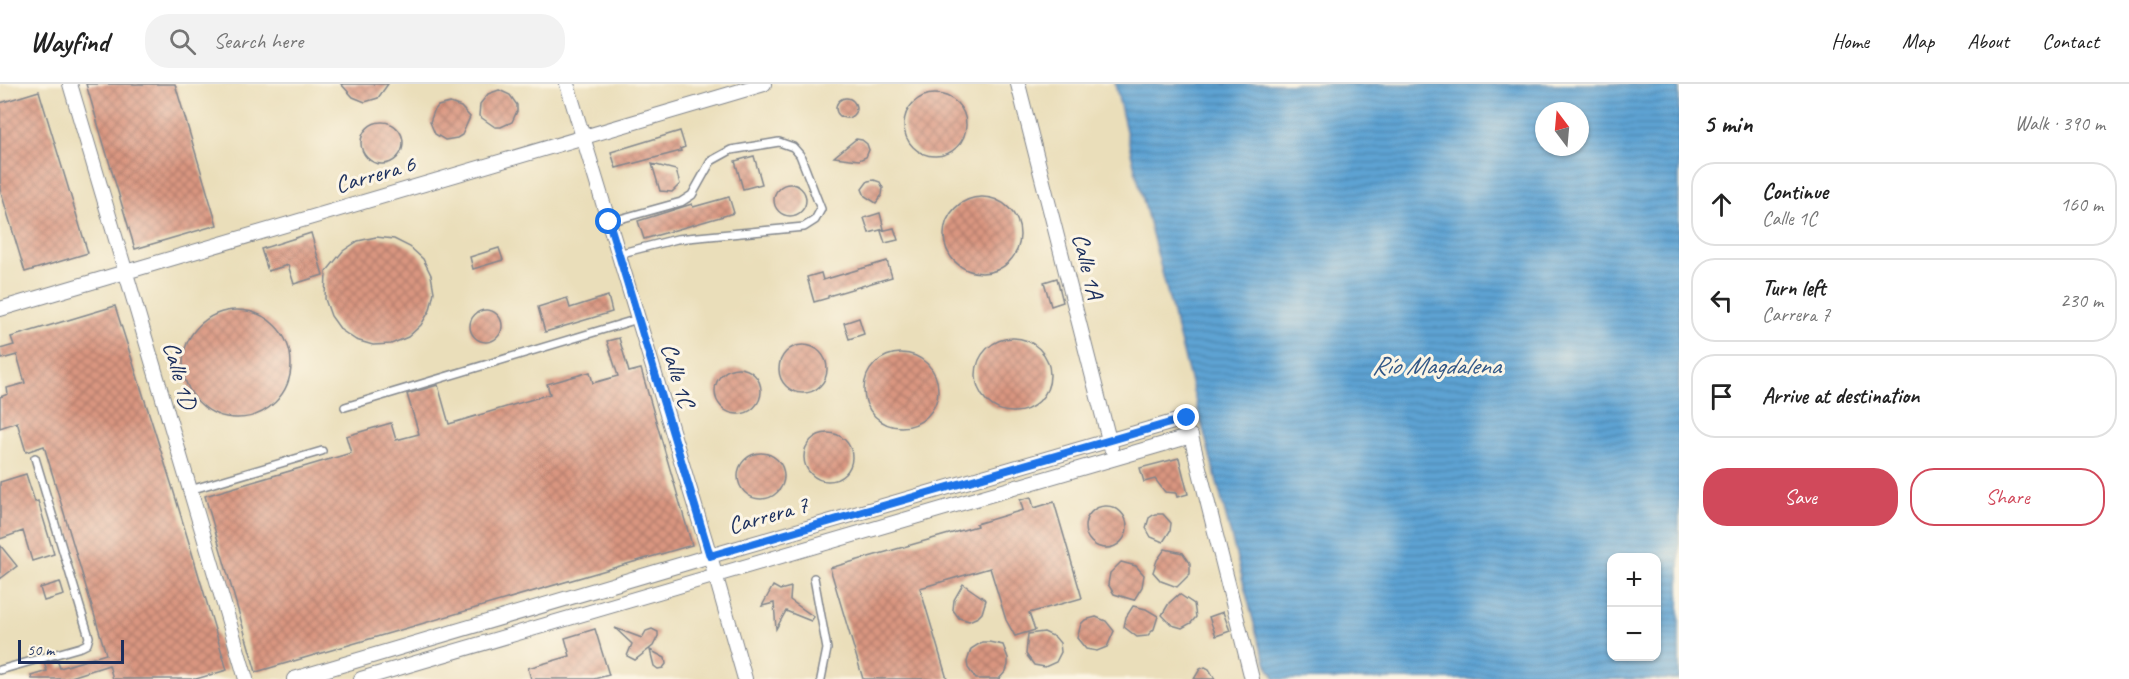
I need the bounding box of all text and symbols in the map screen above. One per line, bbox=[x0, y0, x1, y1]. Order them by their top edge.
search box bbox=[145, 14, 565, 68]
text: Wayfind bbox=[30, 24, 109, 59]
icon: search bbox=[166, 25, 199, 58]
text: Search here bbox=[214, 27, 303, 55]
text: Home bbox=[1831, 28, 1869, 54]
text: Map bbox=[1902, 28, 1934, 54]
text: About bbox=[1967, 28, 2009, 54]
text: Contact bbox=[2042, 28, 2099, 54]
north arrow bbox=[1535, 102, 1589, 156]
text: 5 min bbox=[1703, 107, 1752, 140]
text: Walk · 390 m bbox=[2015, 111, 2105, 136]
street label: Carrera 6 bbox=[331, 148, 420, 200]
text: Continue bbox=[1762, 178, 1828, 206]
icon: ahead bbox=[1705, 188, 1738, 221]
text: 160 m bbox=[2060, 192, 2103, 217]
text: Calle 1C bbox=[1762, 206, 1817, 231]
route start bbox=[595, 208, 621, 234]
street label: Calle 1A bbox=[1065, 230, 1111, 303]
text: Turn left bbox=[1762, 274, 1826, 302]
icon: left bbox=[1705, 284, 1738, 317]
text: 230 m bbox=[2060, 288, 2103, 313]
text: Carrera 7 bbox=[1762, 302, 1830, 327]
street label: Calle 1D bbox=[156, 338, 204, 414]
street label: Calle 1C bbox=[654, 339, 703, 413]
water label: Río Magdalena bbox=[1372, 349, 1503, 382]
icon: arrive bbox=[1705, 380, 1738, 413]
text: Arrive at destination bbox=[1762, 382, 1919, 410]
route end bbox=[1173, 404, 1199, 430]
button: Save bbox=[1703, 468, 1898, 526]
button: Share bbox=[1910, 468, 2105, 526]
street label: Carrera 7 bbox=[724, 489, 813, 541]
map controls bbox=[1607, 553, 1661, 661]
button: + bbox=[1607, 553, 1661, 607]
button: − bbox=[1607, 607, 1661, 661]
scale bar bbox=[18, 637, 124, 664]
text: 50 m bbox=[27, 640, 54, 660]

